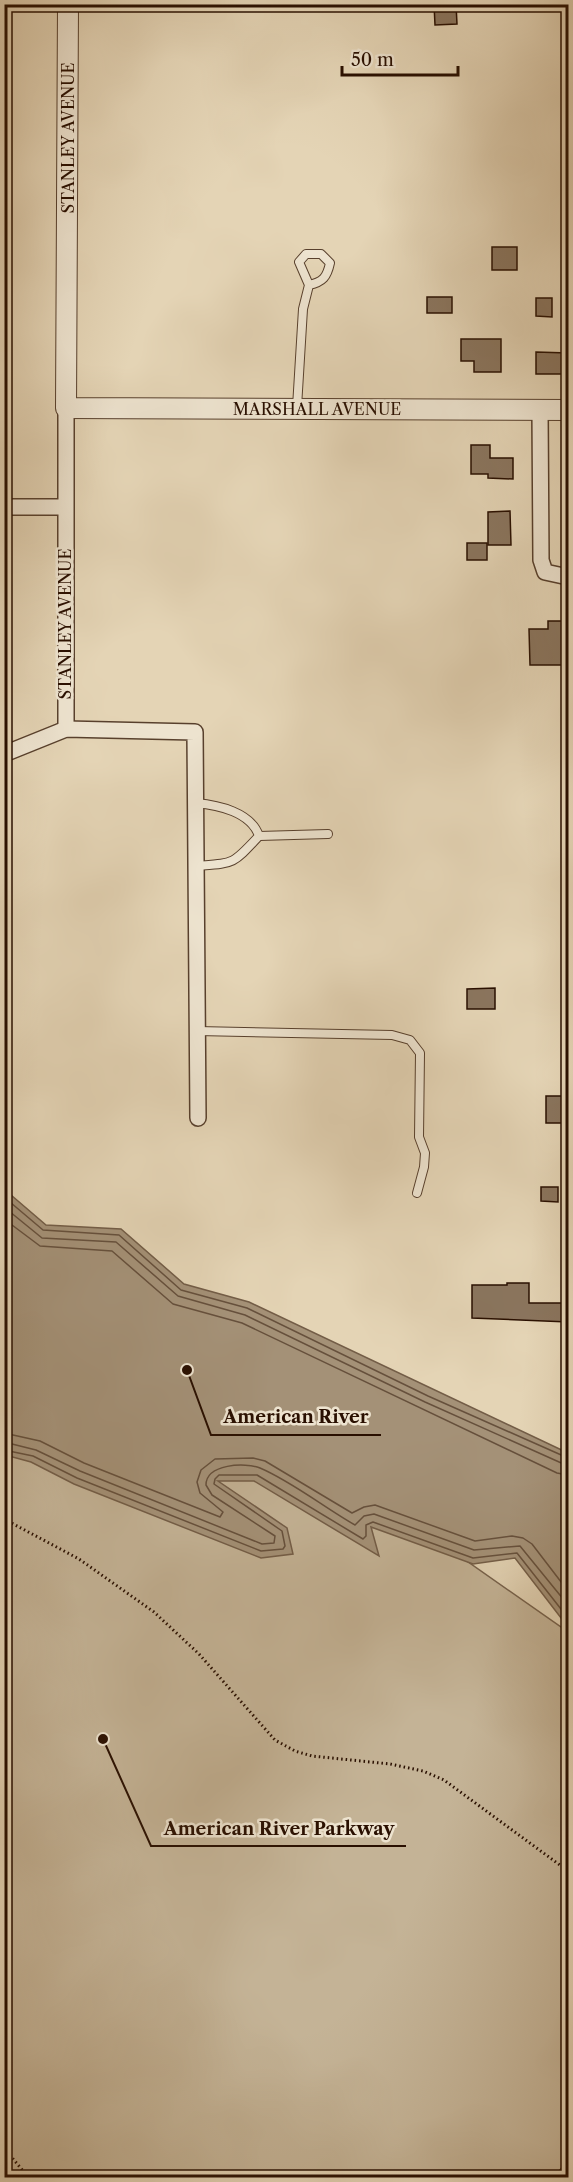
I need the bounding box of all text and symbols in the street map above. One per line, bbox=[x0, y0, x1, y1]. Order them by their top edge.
scale bar bbox=[342, 39, 458, 77]
text: 50 m bbox=[351, 49, 394, 71]
street label: STANLEY AVENUE bbox=[58, 62, 78, 214]
street label: MARSHALL AVENUE bbox=[233, 399, 401, 419]
street label: STANLEY AVENUE bbox=[55, 548, 75, 700]
callout: American River bbox=[211, 1399, 381, 1435]
text: American River bbox=[222, 1406, 369, 1428]
callout: American River Parkway bbox=[151, 1810, 406, 1846]
text: American River Parkway bbox=[163, 1818, 395, 1840]

